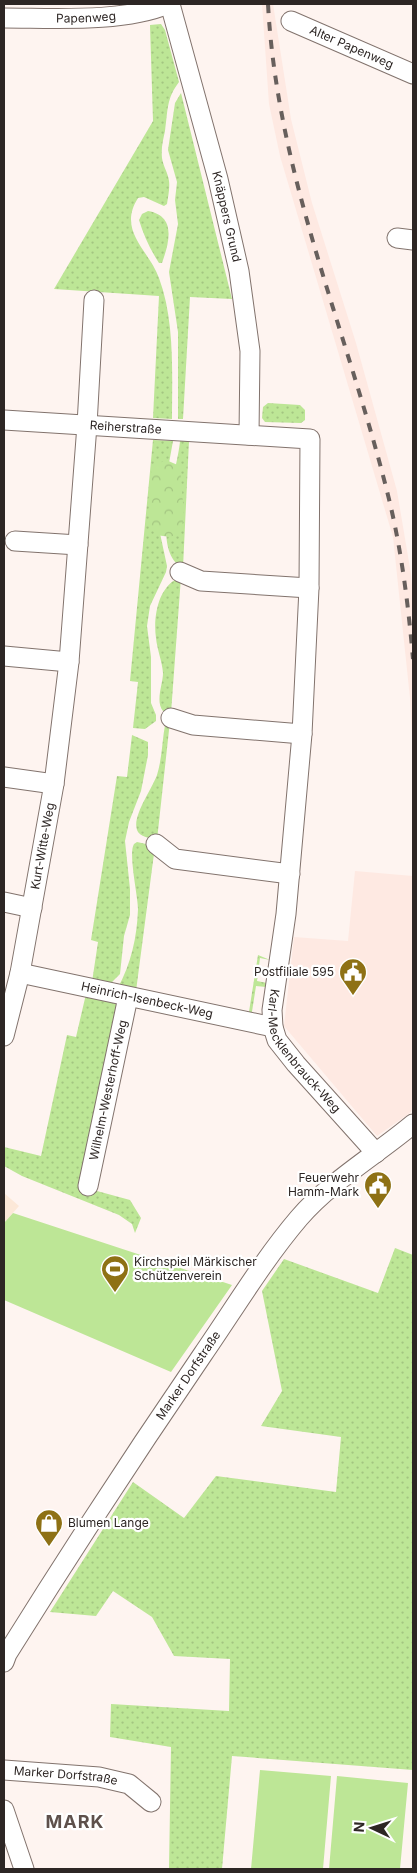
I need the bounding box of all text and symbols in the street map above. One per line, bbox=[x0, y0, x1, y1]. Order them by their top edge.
street label: Papenweg bbox=[56, 8, 117, 26]
street label: Alter Papenweg bbox=[308, 22, 396, 72]
street label: Knäppers Grund bbox=[209, 169, 245, 263]
street label: Reiherstraße bbox=[89, 417, 162, 437]
street label: Kurt-Witte-Weg bbox=[27, 801, 58, 890]
public building icon: Postfiliale 595 bbox=[338, 957, 368, 996]
place label: Postfiliale 595 bbox=[254, 964, 334, 979]
street label: Heinrich-Isenbeck-Weg bbox=[80, 978, 215, 1021]
street label: Karl-Mecklenbrauck-Weg bbox=[265, 988, 344, 1116]
street label: Wilhelm-Westerhoff-Weg bbox=[86, 1018, 130, 1162]
place label: Feuerwehr Hamm-Mark bbox=[288, 1170, 359, 1199]
public building icon: Feuerwehr Hamm-Mark bbox=[363, 1170, 393, 1209]
sports icon: Kirchspiel Märkischer Schützenverein bbox=[100, 1254, 130, 1293]
place label: Kirchspiel Märkischer Schützenverein bbox=[134, 1254, 257, 1283]
street label: Marker Dorfstraße bbox=[153, 1328, 223, 1423]
shop icon: Blumen Lange bbox=[34, 1508, 64, 1547]
place label: Blumen Lange bbox=[68, 1515, 149, 1530]
street label: Marker Dorfstraße bbox=[13, 1763, 119, 1788]
north arrow bbox=[347, 1803, 397, 1853]
district label: MARK bbox=[46, 1811, 104, 1832]
text: N bbox=[350, 1821, 367, 1833]

